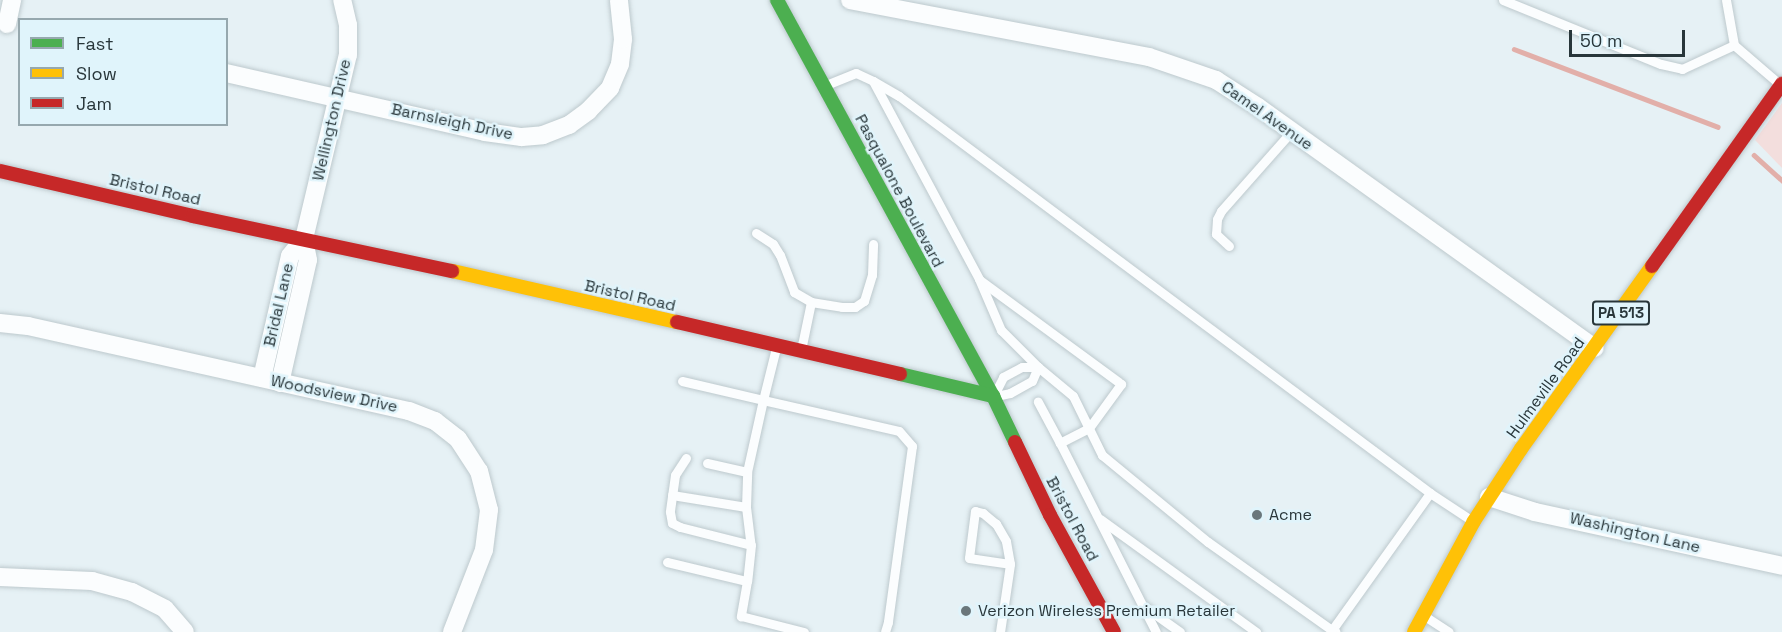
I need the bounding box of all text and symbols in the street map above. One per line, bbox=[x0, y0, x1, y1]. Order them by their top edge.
legend bbox=[18, 18, 228, 126]
scale bar bbox=[1572, 18, 1688, 56]
text: 50 m bbox=[1580, 29, 1622, 52]
text: Fast bbox=[76, 32, 113, 55]
street label: Wellington Drive bbox=[309, 57, 355, 183]
text: Slow bbox=[76, 62, 117, 85]
street label: Camel Avenue bbox=[1218, 77, 1316, 155]
text: Jam bbox=[76, 92, 112, 115]
street label: Barnsleigh Drive bbox=[389, 100, 515, 144]
street label: Pasqualone Boulevard bbox=[851, 111, 947, 271]
street label: Bristol Road bbox=[108, 170, 202, 210]
street label: Bridal Lane bbox=[260, 261, 298, 349]
street label: Bristol Road bbox=[583, 276, 677, 316]
road number: PA 513 bbox=[1591, 301, 1651, 325]
street label: Hulmeville Road bbox=[1503, 334, 1589, 442]
street label: Woodsview Drive bbox=[269, 371, 399, 417]
street label: Bristol Road bbox=[1042, 473, 1102, 565]
place label: Acme bbox=[1269, 505, 1312, 525]
marker: Acme bbox=[1250, 508, 1264, 522]
street label: Washington Lane bbox=[1568, 509, 1702, 557]
place label: Verizon Wireless Premium Retailer bbox=[978, 601, 1235, 621]
marker: Verizon Wireless Premium Retailer bbox=[959, 604, 973, 618]

